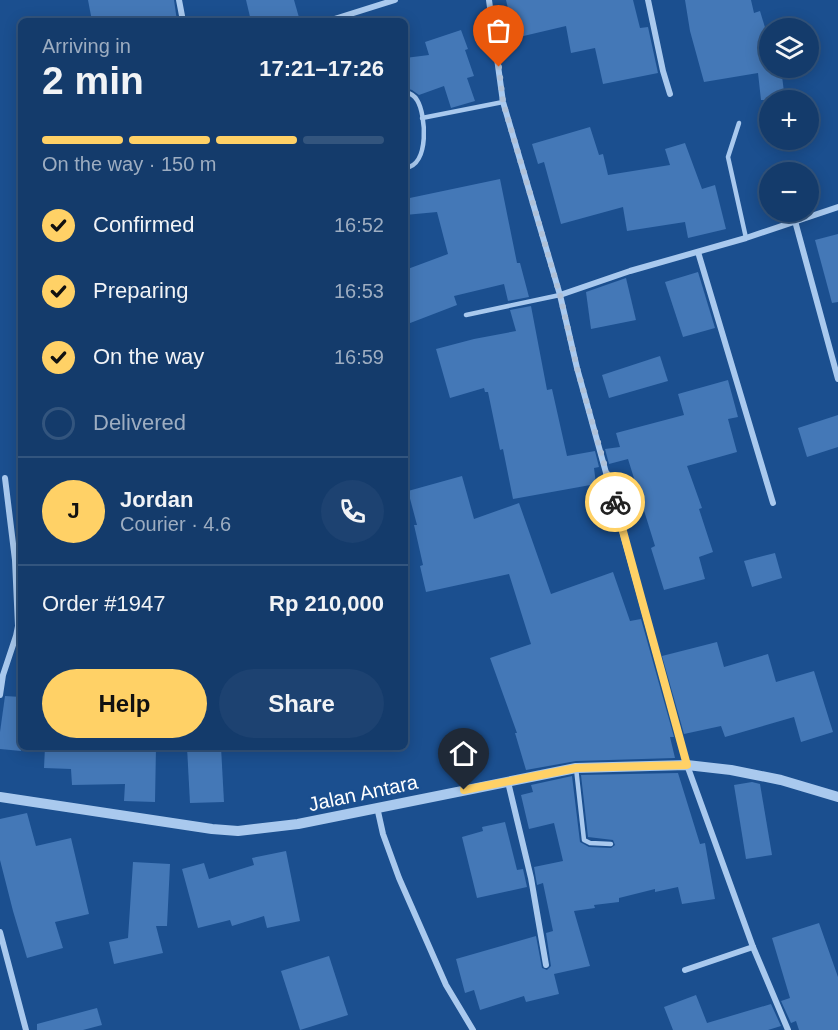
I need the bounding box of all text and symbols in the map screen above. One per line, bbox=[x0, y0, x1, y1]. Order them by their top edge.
pin bbox=[473, 5, 524, 67]
icon: bag bbox=[482, 14, 515, 47]
map controls bbox=[759, 18, 819, 222]
button: layers bbox=[759, 18, 819, 78]
text: Arriving in bbox=[42, 35, 131, 57]
text: 17:21–17:26 bbox=[259, 56, 384, 81]
text: 2 min bbox=[42, 59, 144, 102]
button: + bbox=[759, 90, 819, 150]
text: On the way · 150 m bbox=[42, 153, 217, 175]
button: − bbox=[759, 162, 819, 222]
icon: check bbox=[42, 209, 75, 242]
text: Confirmed bbox=[93, 212, 194, 237]
text: 16:52 bbox=[334, 214, 384, 236]
icon: check bbox=[42, 275, 75, 308]
text: Preparing bbox=[93, 278, 188, 303]
text: 16:53 bbox=[334, 280, 384, 302]
icon: check bbox=[42, 341, 75, 374]
text: On the way bbox=[93, 344, 204, 369]
text: 16:59 bbox=[334, 346, 384, 368]
text: Delivered bbox=[93, 410, 186, 435]
courier bbox=[585, 472, 645, 532]
button: phone bbox=[321, 480, 384, 543]
icon: bike bbox=[599, 486, 632, 519]
text: Jordan bbox=[120, 487, 193, 512]
text: J bbox=[67, 498, 80, 523]
text: Courier · 4.6 bbox=[120, 513, 231, 535]
text: Order #1947 bbox=[42, 591, 166, 616]
text: Rp 210,000 bbox=[269, 591, 384, 616]
button: Help bbox=[42, 669, 207, 738]
button: Share bbox=[219, 669, 384, 738]
pin bbox=[438, 728, 489, 790]
icon: home bbox=[447, 737, 480, 770]
street label: Jalan Antara bbox=[306, 771, 421, 815]

